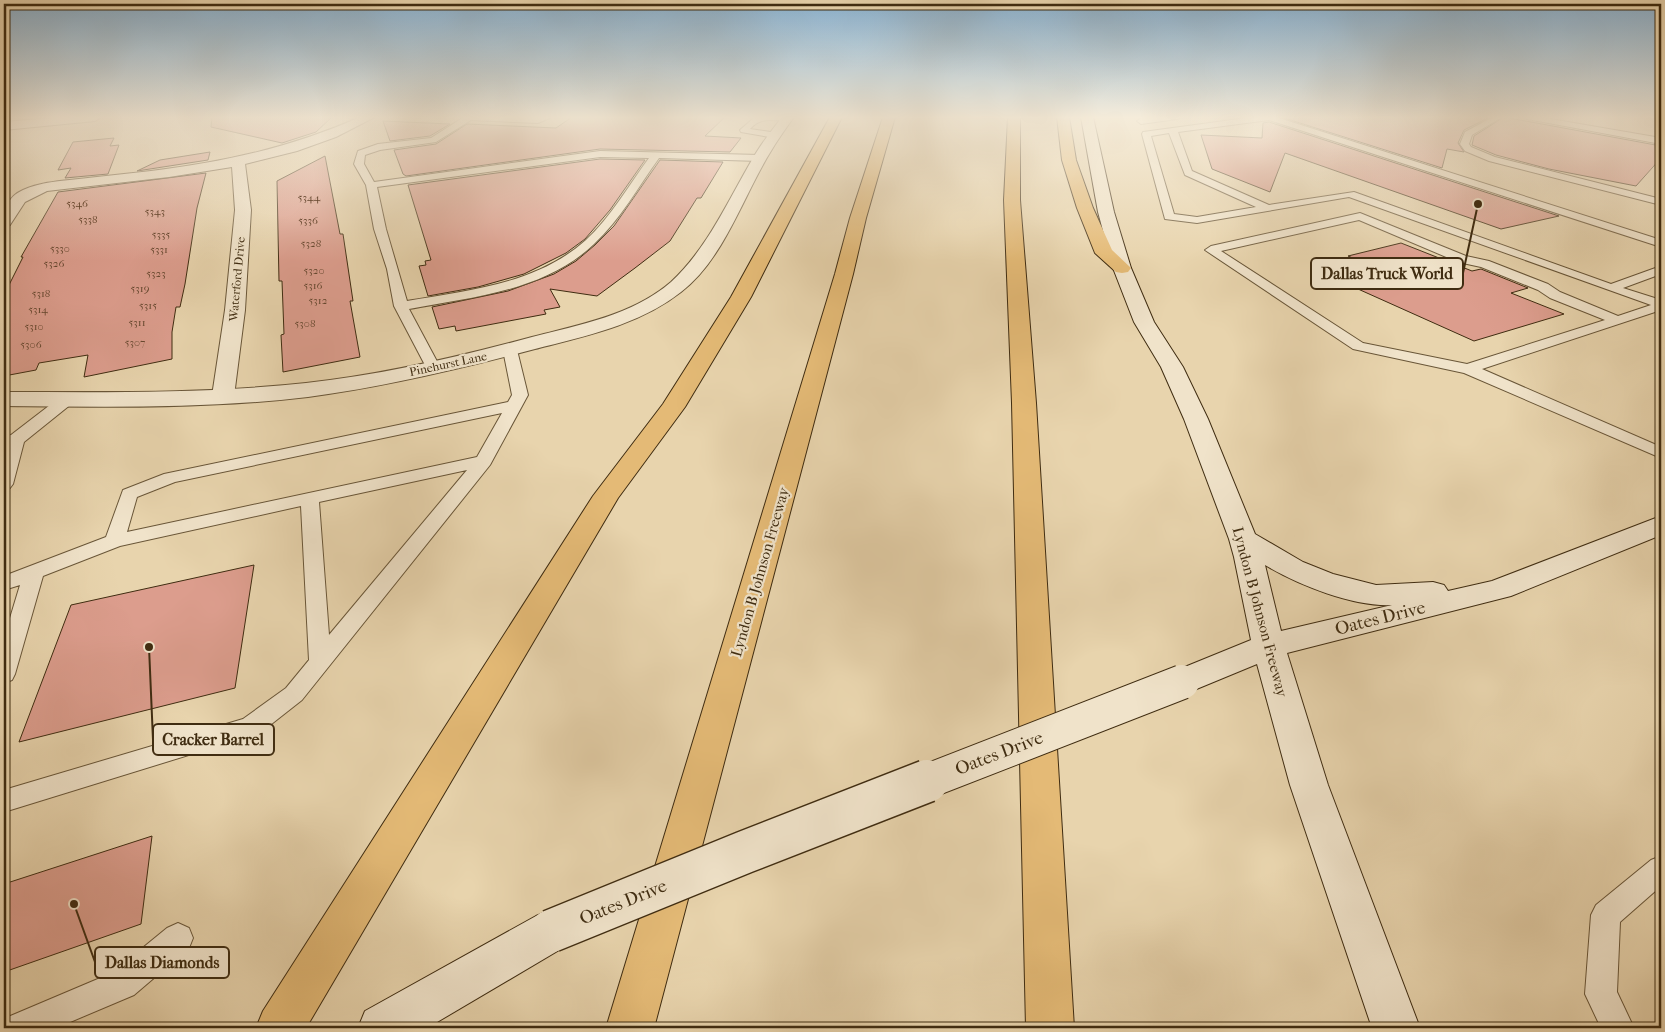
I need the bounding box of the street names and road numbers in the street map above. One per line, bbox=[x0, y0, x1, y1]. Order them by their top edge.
street label: Waterford Drive bbox=[226, 236, 248, 323]
street label: Pinehurst Lane bbox=[408, 349, 488, 379]
street label: Lyndon B Johnson Freeway bbox=[727, 484, 793, 659]
street label: Lyndon B Johnson Freeway bbox=[1229, 525, 1292, 700]
street label: Oates Drive bbox=[1333, 597, 1428, 640]
street label: Oates Drive bbox=[952, 727, 1046, 780]
street label: Oates Drive bbox=[576, 875, 670, 930]

